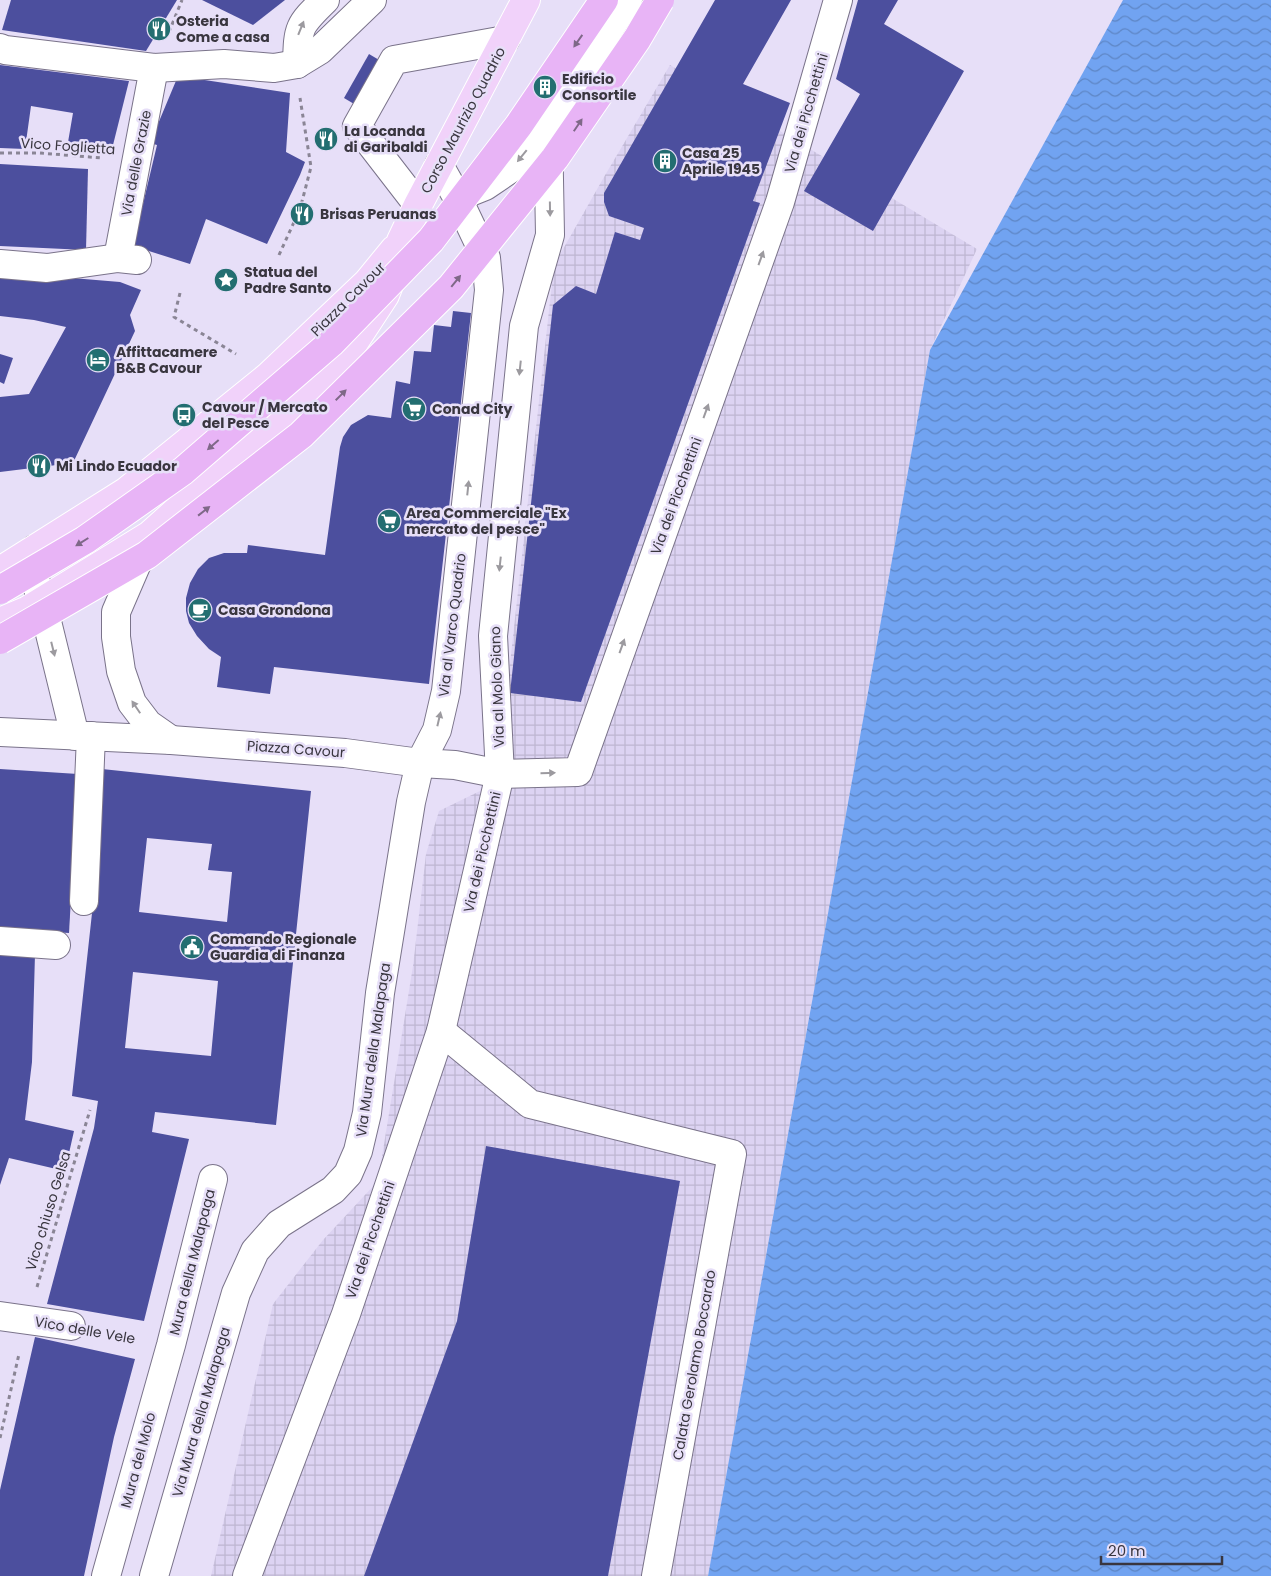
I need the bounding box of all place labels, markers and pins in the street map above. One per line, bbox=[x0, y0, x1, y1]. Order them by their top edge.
place label: Osteria Come a casa bbox=[176, 11, 270, 47]
restaurant icon: Osteria Come a casa bbox=[146, 16, 172, 42]
place label: Edificio Consortile bbox=[562, 69, 637, 105]
building icon: Edificio Consortile bbox=[532, 74, 558, 100]
place label: La Locanda di Garibaldi bbox=[344, 121, 428, 157]
restaurant icon: La Locanda di Garibaldi bbox=[313, 126, 339, 152]
place label: Casa 25 Aprile 1945 bbox=[682, 143, 760, 179]
building icon: Casa 25 Aprile 1945 bbox=[652, 148, 678, 174]
restaurant icon: Brisas Peruanas bbox=[289, 201, 315, 227]
place label: Brisas Peruanas bbox=[320, 204, 437, 224]
place label: Statua del Padre Santo bbox=[244, 262, 332, 298]
place icon: Statua del Padre Santo bbox=[213, 267, 239, 293]
place label: Affittacamere B&B Cavour bbox=[116, 342, 218, 378]
hotel icon: Affittacamere B&B Cavour bbox=[85, 347, 111, 373]
supermarket icon: Conad City bbox=[401, 396, 427, 422]
place label: Cavour / Mercato del Pesce bbox=[202, 397, 328, 433]
place label: Conad City bbox=[432, 399, 512, 419]
bus stop icon: Cavour / Mercato del Pesce bbox=[171, 402, 197, 428]
restaurant icon: Mi Lindo Ecuador bbox=[26, 453, 52, 479]
place label: Mi Lindo Ecuador bbox=[56, 456, 177, 476]
place label: Area Commerciale "Ex mercato del pesce" bbox=[406, 503, 567, 539]
supermarket icon: Area Commerciale "Ex mercato del pesce" bbox=[376, 508, 402, 534]
cafe icon: Casa Grondona bbox=[187, 597, 213, 623]
place label: Casa Grondona bbox=[218, 600, 331, 620]
place label: Comando Regionale Guardia di Finanza bbox=[210, 929, 357, 965]
public building icon: Comando Regionale Guardia di Finanza bbox=[179, 934, 205, 960]

